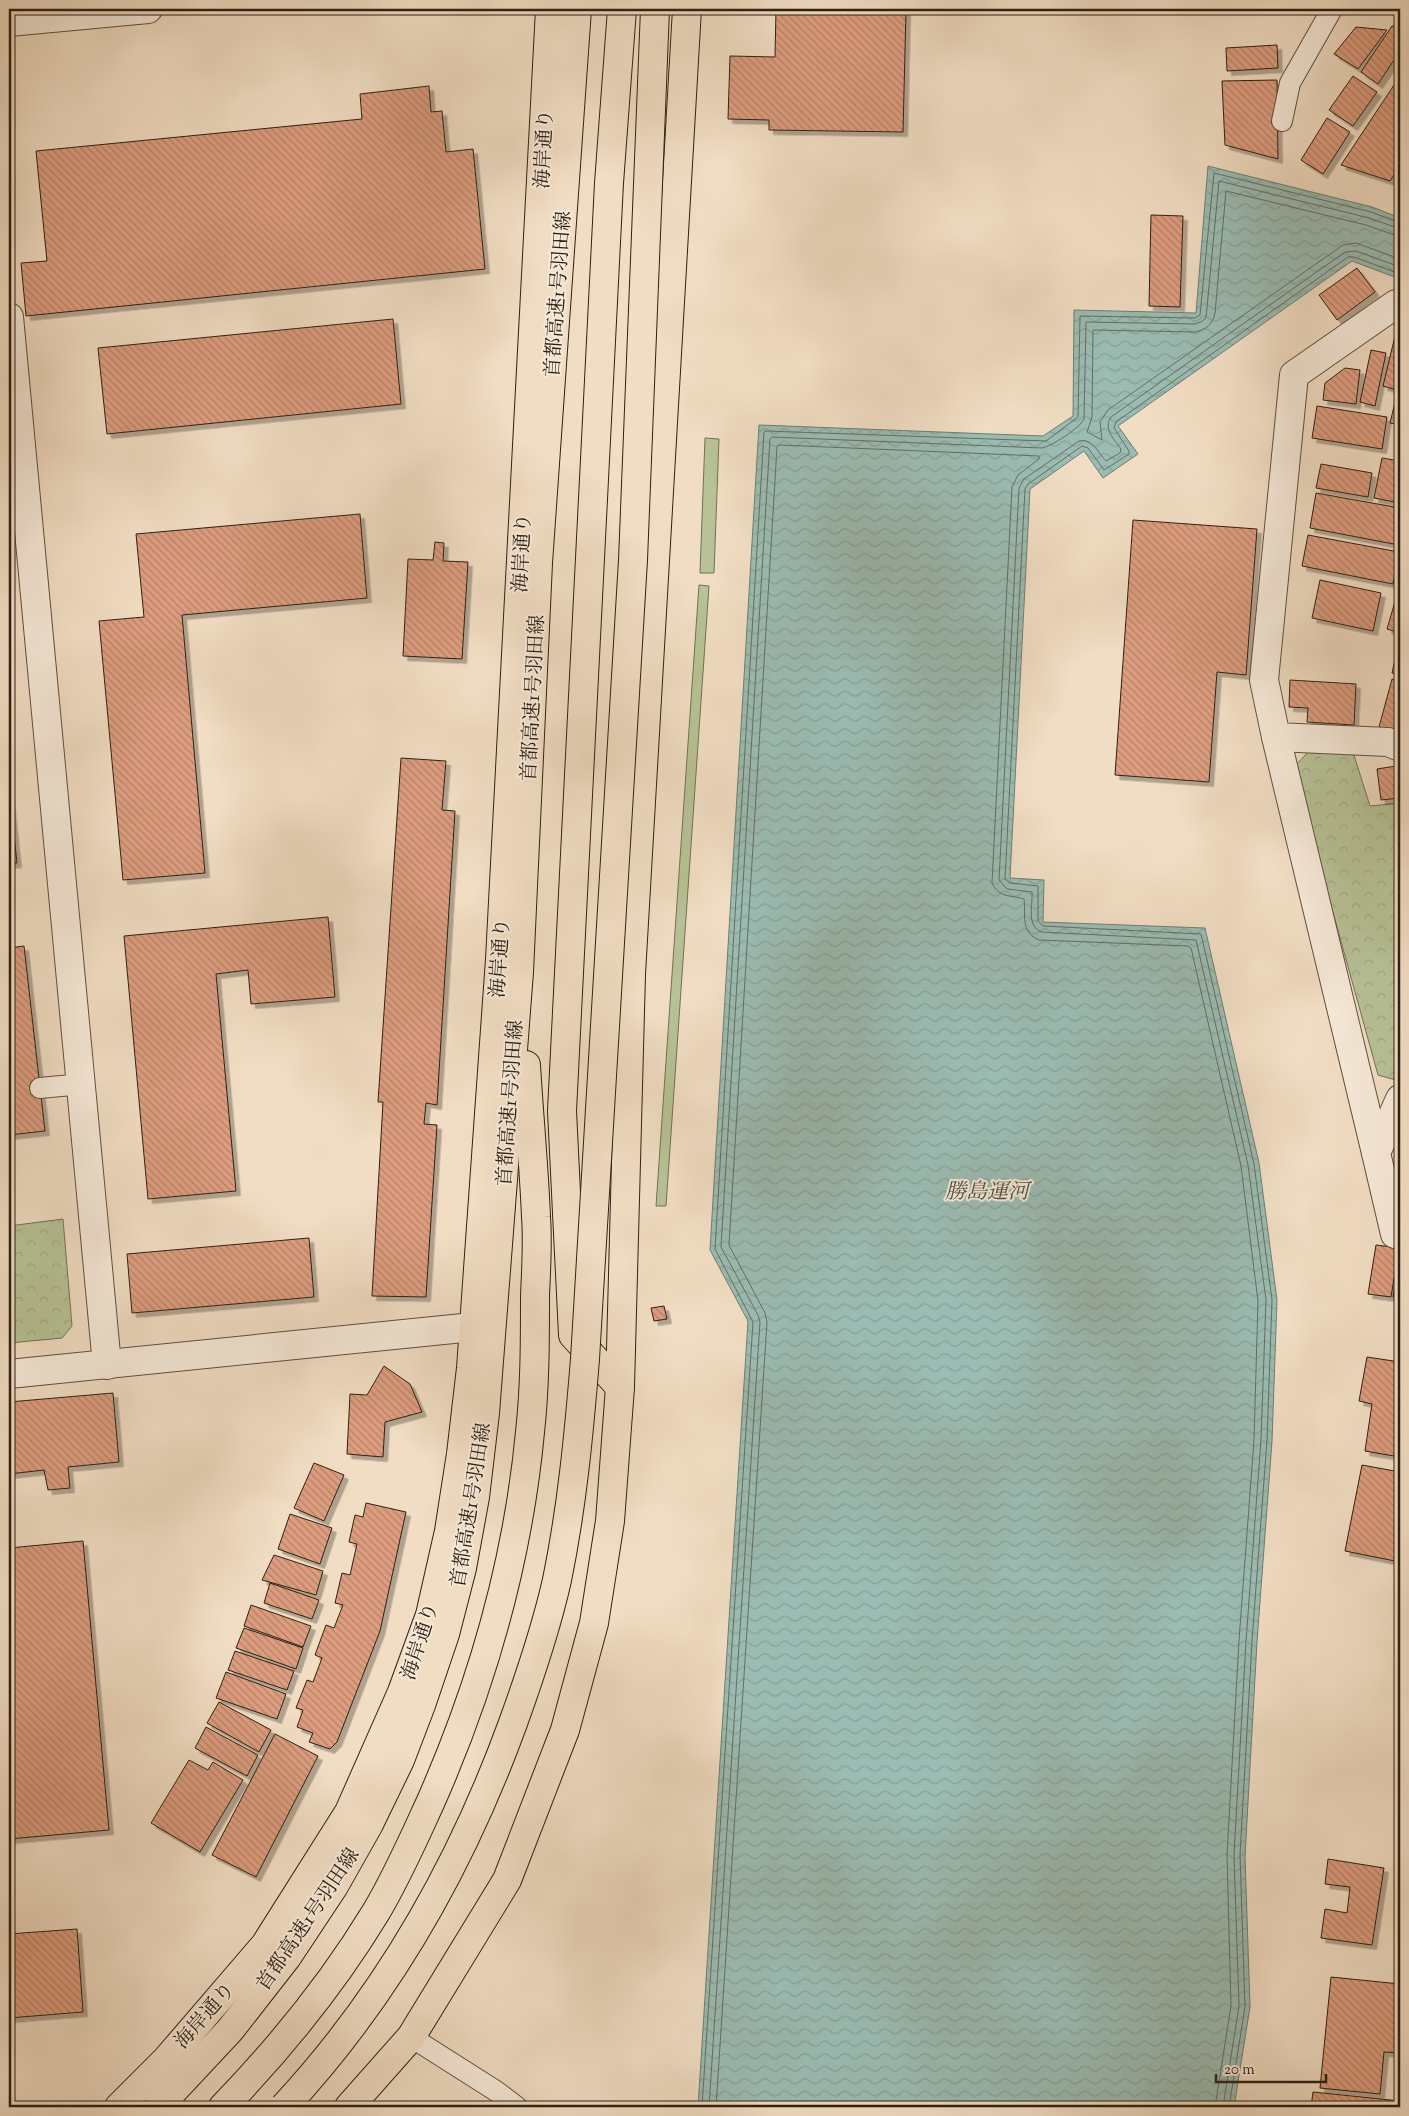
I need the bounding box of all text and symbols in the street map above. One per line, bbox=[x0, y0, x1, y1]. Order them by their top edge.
street label: 海岸通り bbox=[529, 108, 562, 190]
street label: 首都高速1号羽田線 bbox=[539, 210, 580, 378]
street label: 海岸通り bbox=[507, 512, 540, 594]
street label: 首都高速1号羽田線 bbox=[516, 614, 553, 782]
street label: 海岸通り bbox=[484, 917, 519, 999]
street label: 首都高速1号羽田線 bbox=[491, 1019, 532, 1187]
water label: 勝島運河 bbox=[945, 1178, 1033, 1208]
street label: 首都高速1号羽田線 bbox=[445, 1421, 500, 1590]
street label: 海岸通り bbox=[395, 1599, 448, 1684]
street label: 首都高速1号羽田線 bbox=[250, 1843, 368, 1998]
street label: 海岸通り bbox=[169, 1977, 243, 2056]
scale bar bbox=[1216, 2051, 1326, 2083]
text: 20 m bbox=[1224, 2060, 1255, 2081]

